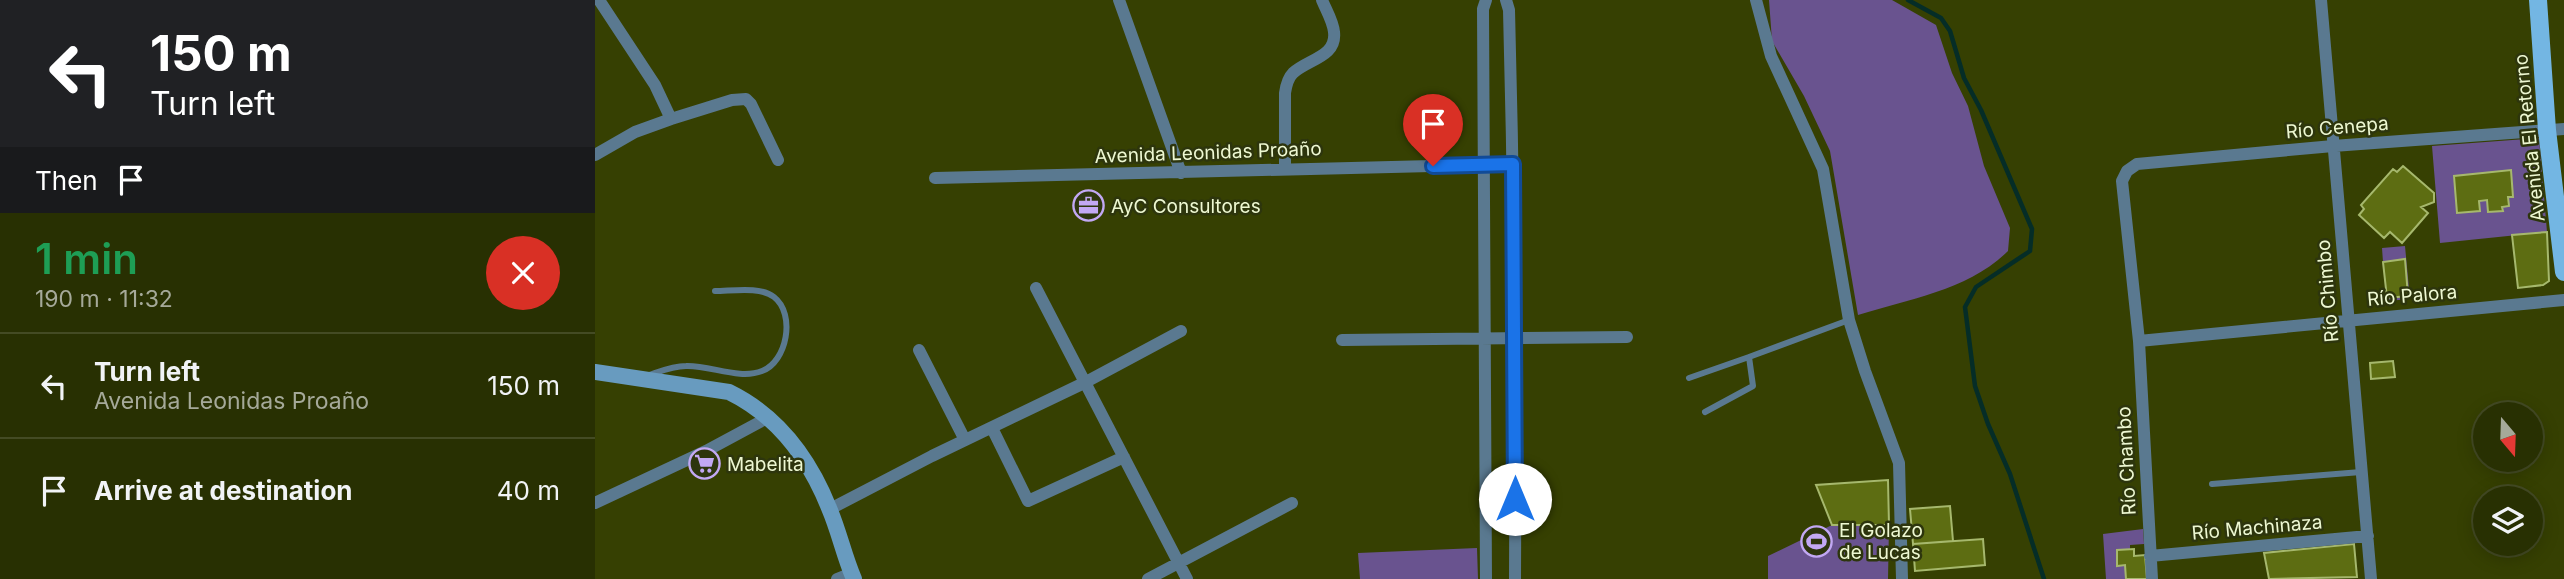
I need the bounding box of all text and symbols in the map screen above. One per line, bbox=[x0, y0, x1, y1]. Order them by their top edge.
text: 150 m bbox=[150, 24, 292, 83]
icon: left bbox=[35, 28, 126, 119]
street label: Avenida El Retorno bbox=[2509, 53, 2550, 223]
text: Turn left bbox=[150, 84, 275, 123]
pin bbox=[1403, 94, 1463, 166]
icon: arrive bbox=[1414, 105, 1452, 143]
street label: Río Cenepa bbox=[2285, 112, 2390, 143]
street label: Avenida Leonidas Proaño bbox=[1094, 137, 1322, 168]
icon: arrive bbox=[112, 161, 150, 199]
text: Then bbox=[35, 165, 98, 196]
office icon: AyC Consultores bbox=[1071, 189, 1105, 223]
place label: AyC Consultores bbox=[1111, 195, 1261, 218]
text: 1 min bbox=[35, 233, 138, 284]
button: close bbox=[486, 236, 560, 310]
street label: Río Chimbo bbox=[2312, 239, 2343, 343]
street label: Río Palora bbox=[2366, 280, 2458, 311]
text: 190 m · 11:32 bbox=[35, 285, 173, 313]
text: Turn left bbox=[94, 356, 200, 387]
icon: left bbox=[35, 367, 73, 405]
text: 150 m bbox=[487, 370, 560, 401]
text: Avenida Leonidas Proaño bbox=[94, 387, 369, 415]
north arrow bbox=[2473, 402, 2543, 472]
map controls bbox=[2473, 402, 2543, 556]
street label: Río Chambo bbox=[2112, 406, 2141, 516]
supermarket icon: Mabelita bbox=[687, 447, 721, 481]
place label: Mabelita bbox=[727, 453, 804, 476]
position arrow bbox=[1478, 462, 1552, 536]
icon: arrive bbox=[35, 472, 73, 510]
text: Arrive at destination bbox=[94, 475, 353, 506]
text: 40 m bbox=[497, 475, 560, 506]
button: layers bbox=[2473, 486, 2543, 556]
street label: Río Machinaza bbox=[2191, 510, 2323, 545]
place label: El Golazo de Lucas bbox=[1839, 519, 1923, 564]
sports icon: El Golazo de Lucas bbox=[1799, 524, 1833, 558]

